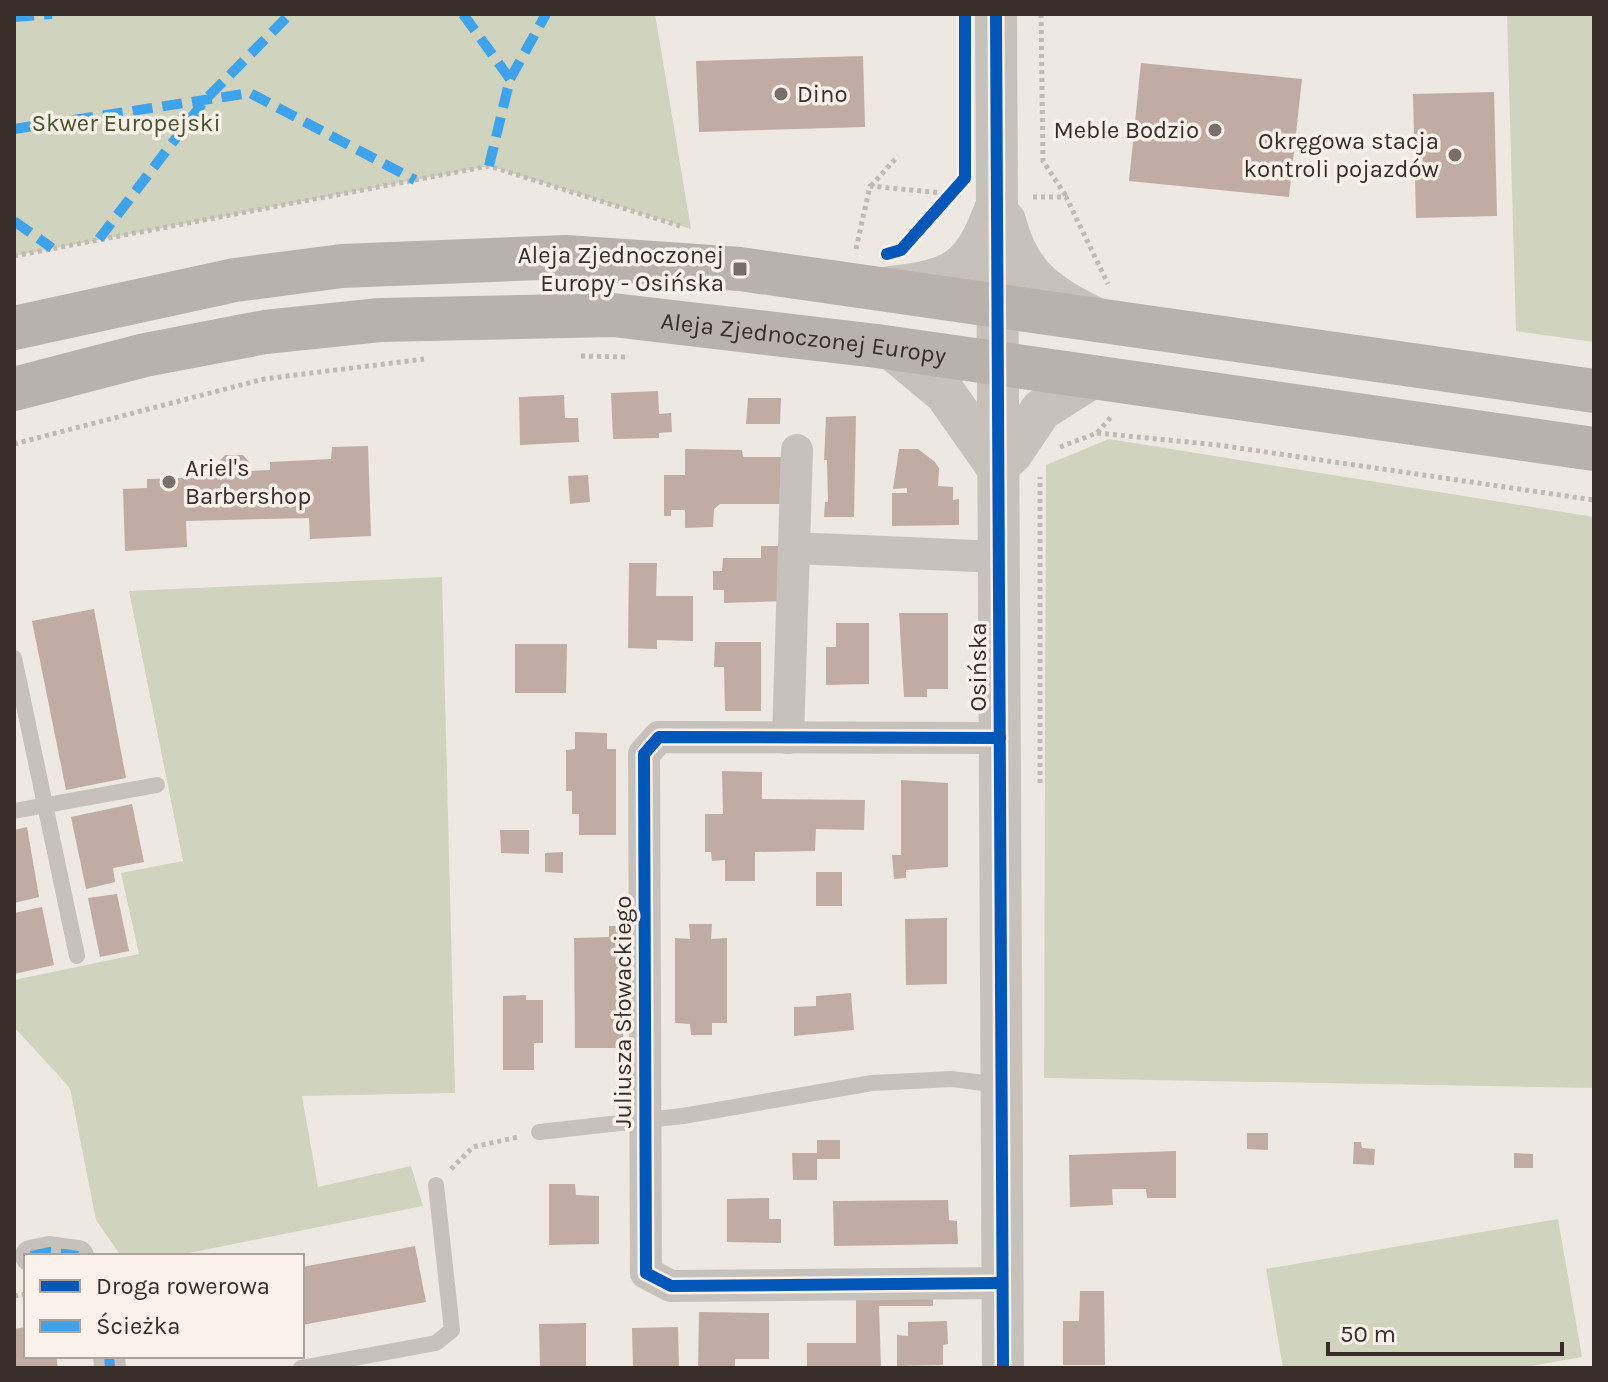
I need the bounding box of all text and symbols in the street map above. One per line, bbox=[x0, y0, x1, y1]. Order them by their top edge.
place label: Dino bbox=[797, 80, 848, 108]
marker: Dino bbox=[772, 85, 790, 103]
park label: Skwer Europejski bbox=[31, 109, 221, 137]
place label: Meble Bodzio bbox=[1053, 116, 1199, 144]
marker: Meble Bodzio bbox=[1206, 121, 1224, 139]
place label: Okręgowa stacja kontroli pojazdów bbox=[1243, 127, 1439, 183]
marker: Okręgowa stacja kontroli pojazdów bbox=[1446, 146, 1464, 164]
place label: Aleja Zjednoczonej Europy - Osińska bbox=[518, 241, 724, 297]
marker: Aleja Zjednoczonej Europy - Osińska bbox=[731, 260, 749, 278]
street label: Aleja Zjednoczonej Europy bbox=[659, 307, 948, 370]
place label: Ariel's Barbershop bbox=[185, 454, 311, 510]
marker: Ariel's Barbershop bbox=[160, 473, 178, 491]
street label: Osińska bbox=[964, 622, 992, 712]
street label: Juliusza Słowackiego bbox=[609, 896, 637, 1128]
legend bbox=[24, 1254, 304, 1358]
text: Droga rowerowa bbox=[96, 1272, 270, 1300]
scale bar bbox=[1328, 1306, 1562, 1356]
text: Ścieżka bbox=[96, 1312, 181, 1340]
text: 50 m bbox=[1340, 1320, 1396, 1348]

